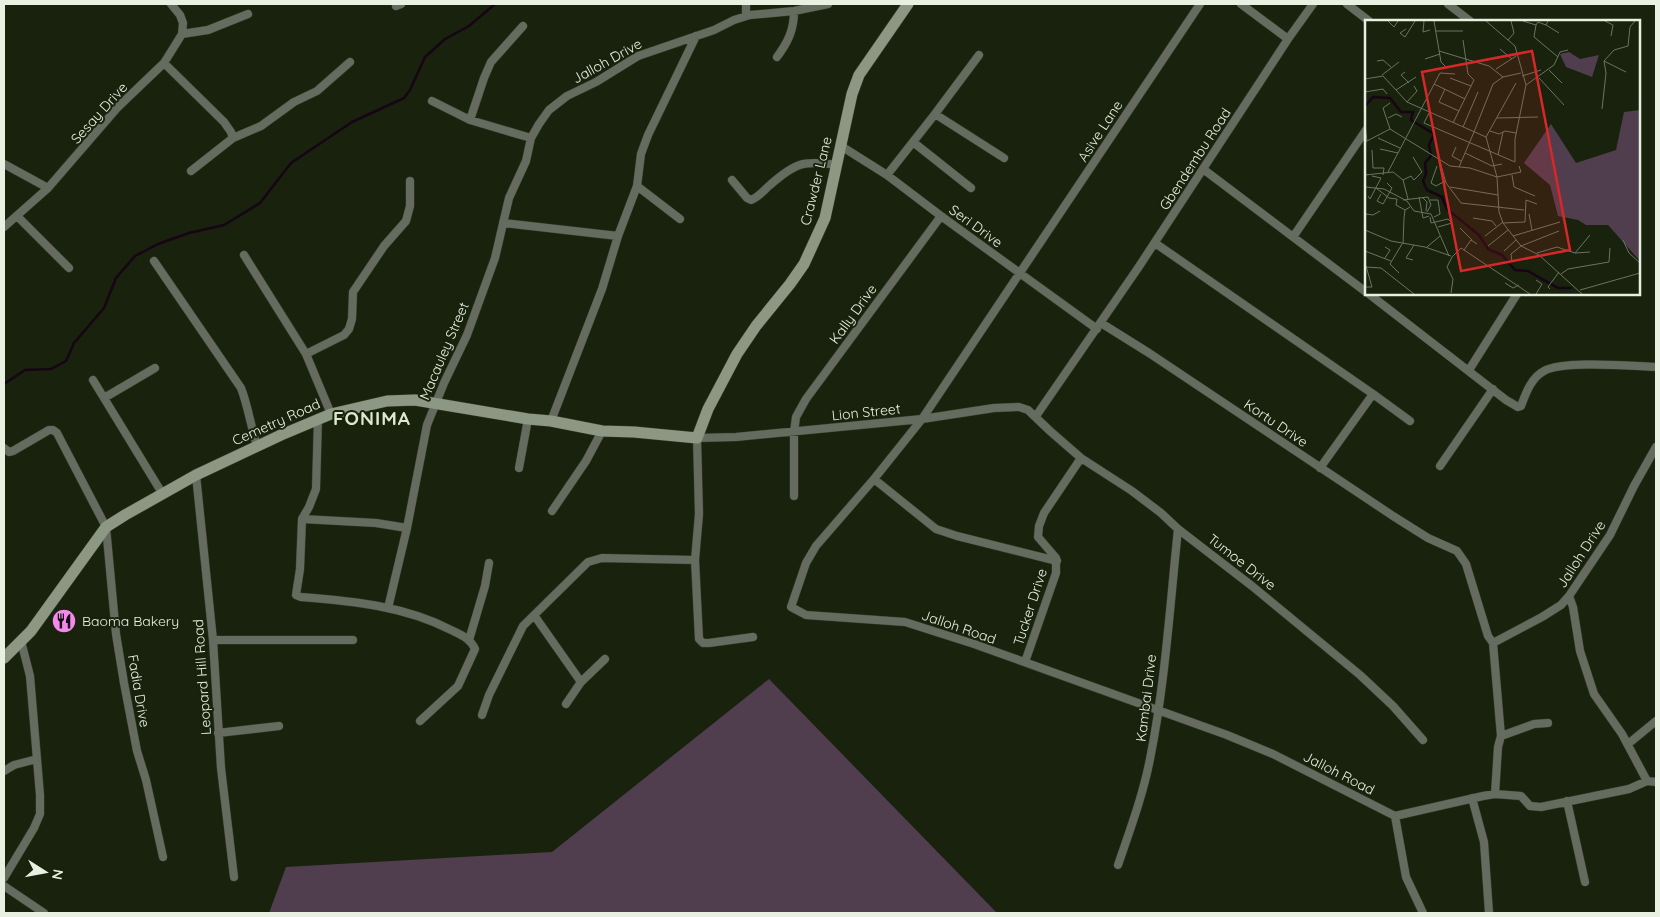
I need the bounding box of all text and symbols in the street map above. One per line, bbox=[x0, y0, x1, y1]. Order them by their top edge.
inset map bbox=[1365, 20, 1640, 295]
street label: Jalloh Drive bbox=[569, 34, 645, 87]
street label: Sesay Drive bbox=[67, 79, 131, 147]
street label: Asive Lane bbox=[1073, 97, 1127, 165]
street label: Gbendembu Road bbox=[1155, 104, 1235, 214]
street label: Crawder Lane bbox=[796, 135, 836, 227]
street label: Seri Drive bbox=[946, 201, 1006, 251]
street label: Kally Drive bbox=[825, 280, 881, 347]
street label: Macauley Street bbox=[415, 299, 473, 403]
street label: Cemetry Road bbox=[229, 395, 323, 449]
street label: Kortu Drive bbox=[1241, 395, 1311, 451]
street label: Lion Street bbox=[831, 399, 902, 425]
district label: FONIMA bbox=[333, 406, 411, 430]
street label: Jalloh Drive bbox=[1553, 517, 1609, 591]
street label: Tumoe Drive bbox=[1204, 530, 1280, 594]
street label: Tucker Drive bbox=[1009, 566, 1051, 648]
street label: Jalloh Road bbox=[919, 606, 999, 648]
restaurant icon: Baoma Bakery bbox=[51, 608, 77, 634]
place label: Baoma Bakery bbox=[82, 612, 179, 630]
street label: Leopard Hill Road bbox=[189, 618, 215, 736]
street label: Fadia Drive bbox=[124, 653, 154, 729]
street label: Kambai Drive bbox=[1132, 653, 1160, 743]
street label: Jalloh Road bbox=[1300, 747, 1378, 799]
north arrow bbox=[20, 847, 70, 897]
text: N bbox=[48, 868, 68, 881]

